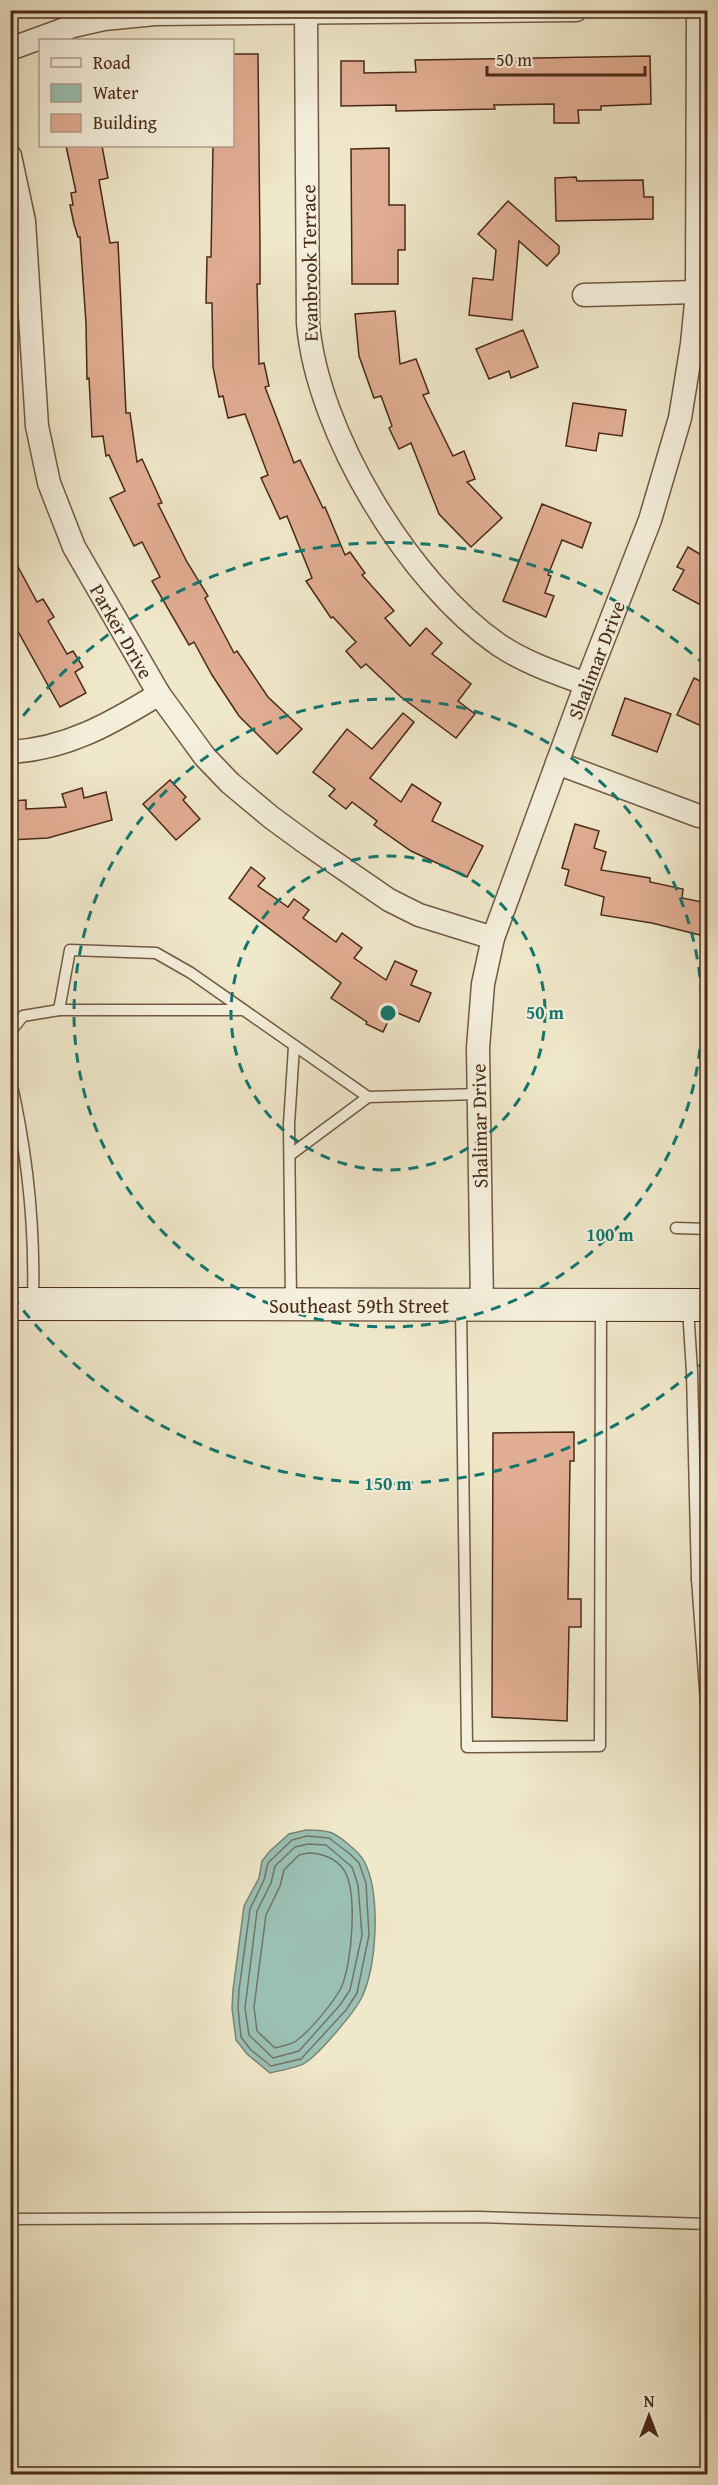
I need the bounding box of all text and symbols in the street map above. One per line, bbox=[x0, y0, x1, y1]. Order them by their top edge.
legend bbox=[39, 39, 234, 147]
scale bar bbox=[487, 39, 644, 77]
text: 50 m bbox=[496, 46, 532, 73]
text: Road bbox=[93, 49, 131, 76]
text: Water bbox=[93, 79, 139, 106]
text: Building bbox=[93, 109, 157, 136]
street label: Evanbrook Terrace bbox=[293, 184, 325, 342]
street label: Parker Drive bbox=[83, 578, 161, 684]
street label: Shalimar Drive bbox=[560, 596, 632, 724]
text: 50 m bbox=[526, 999, 565, 1026]
centre of rings bbox=[378, 1003, 398, 1023]
street label: Shalimar Drive bbox=[463, 1063, 495, 1189]
text: 100 m bbox=[586, 1221, 634, 1248]
street label: Southeast 59th Street bbox=[269, 1291, 449, 1320]
text: 150 m bbox=[364, 1470, 412, 1497]
north arrow bbox=[619, 2386, 679, 2446]
text: N bbox=[644, 2389, 655, 2413]

